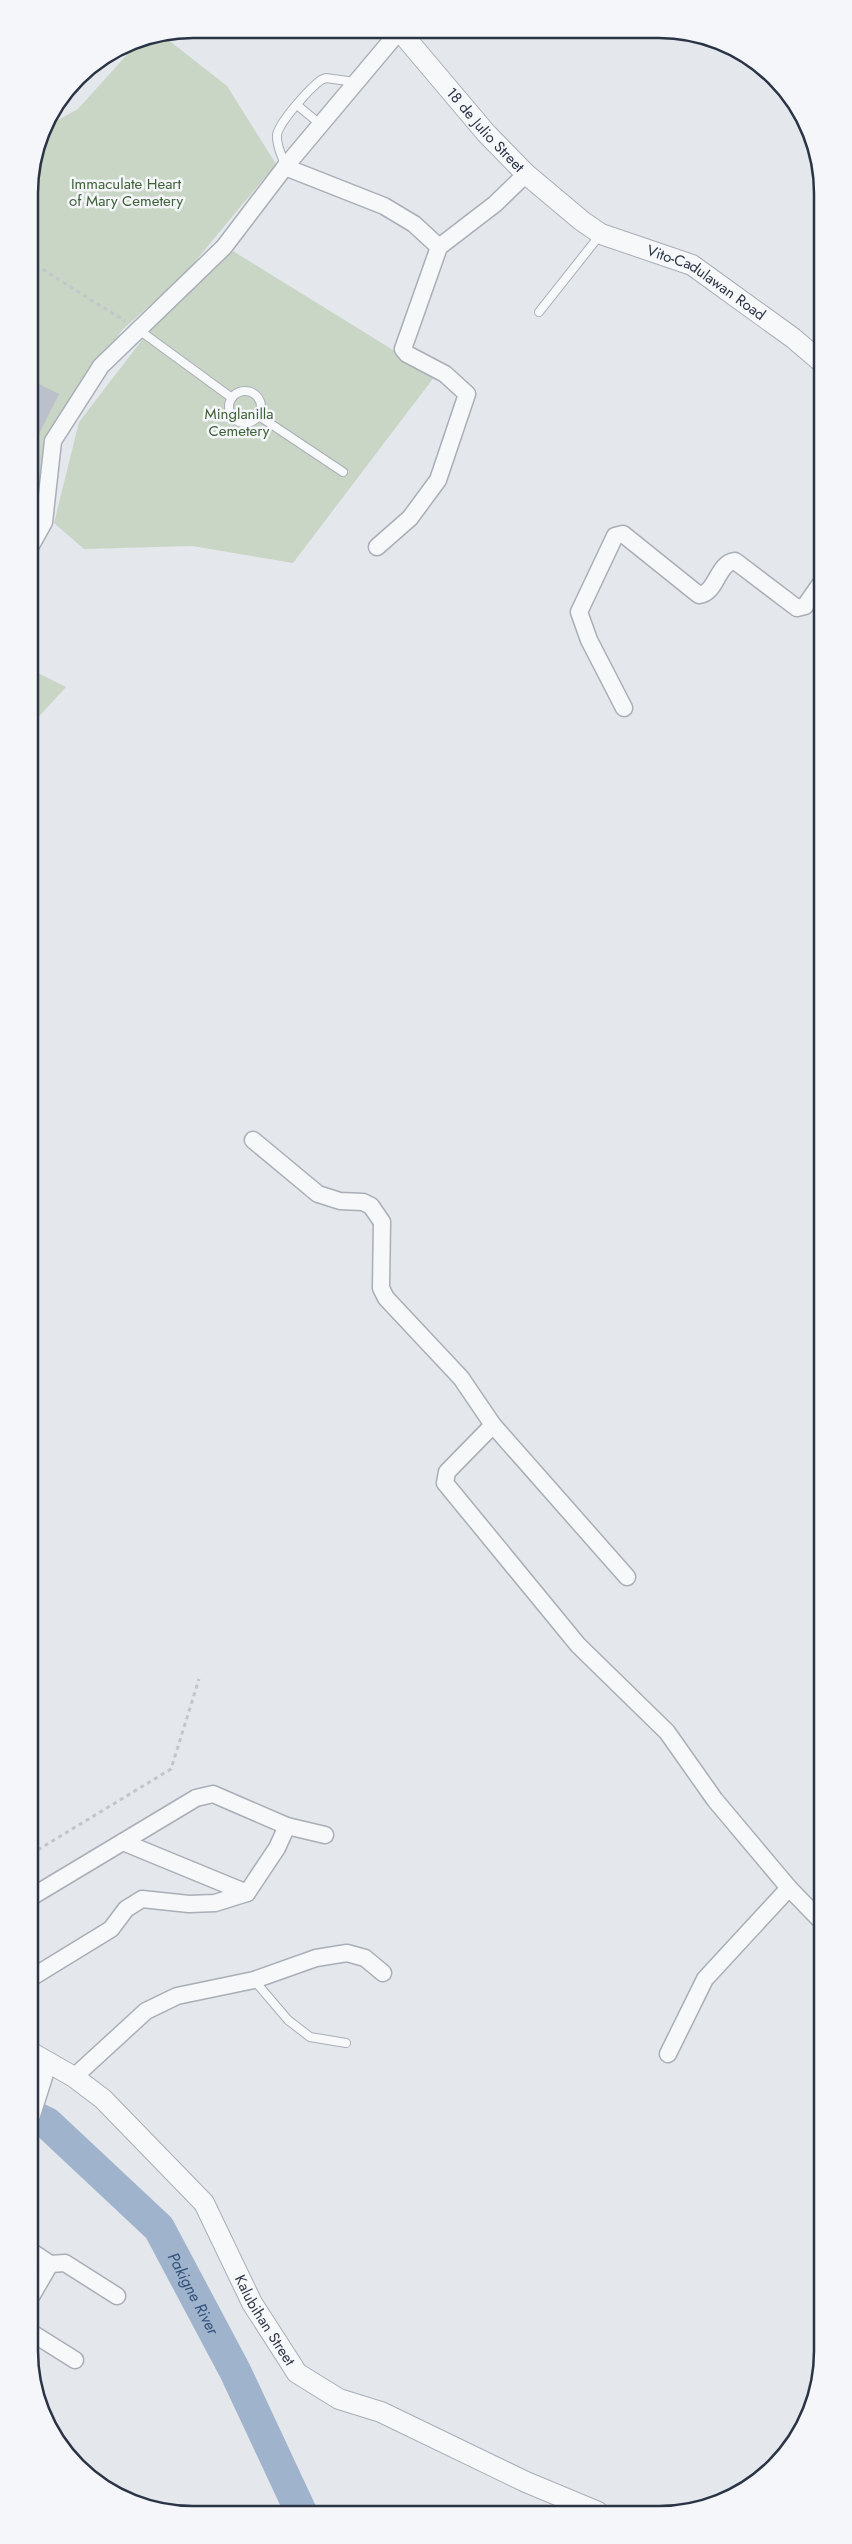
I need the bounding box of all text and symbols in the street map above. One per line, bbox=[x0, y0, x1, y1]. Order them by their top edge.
street label: 18 de Julio Street bbox=[441, 83, 530, 177]
park label: Immaculate Heart of Mary Cemetery bbox=[69, 173, 183, 212]
street label: Vito-Cadulawan Road bbox=[644, 239, 770, 326]
park label: Minglanilla Cemetery bbox=[204, 403, 274, 442]
water label: Pakigne River bbox=[162, 2248, 225, 2340]
street label: Kalubihan Street bbox=[229, 2271, 301, 2370]

